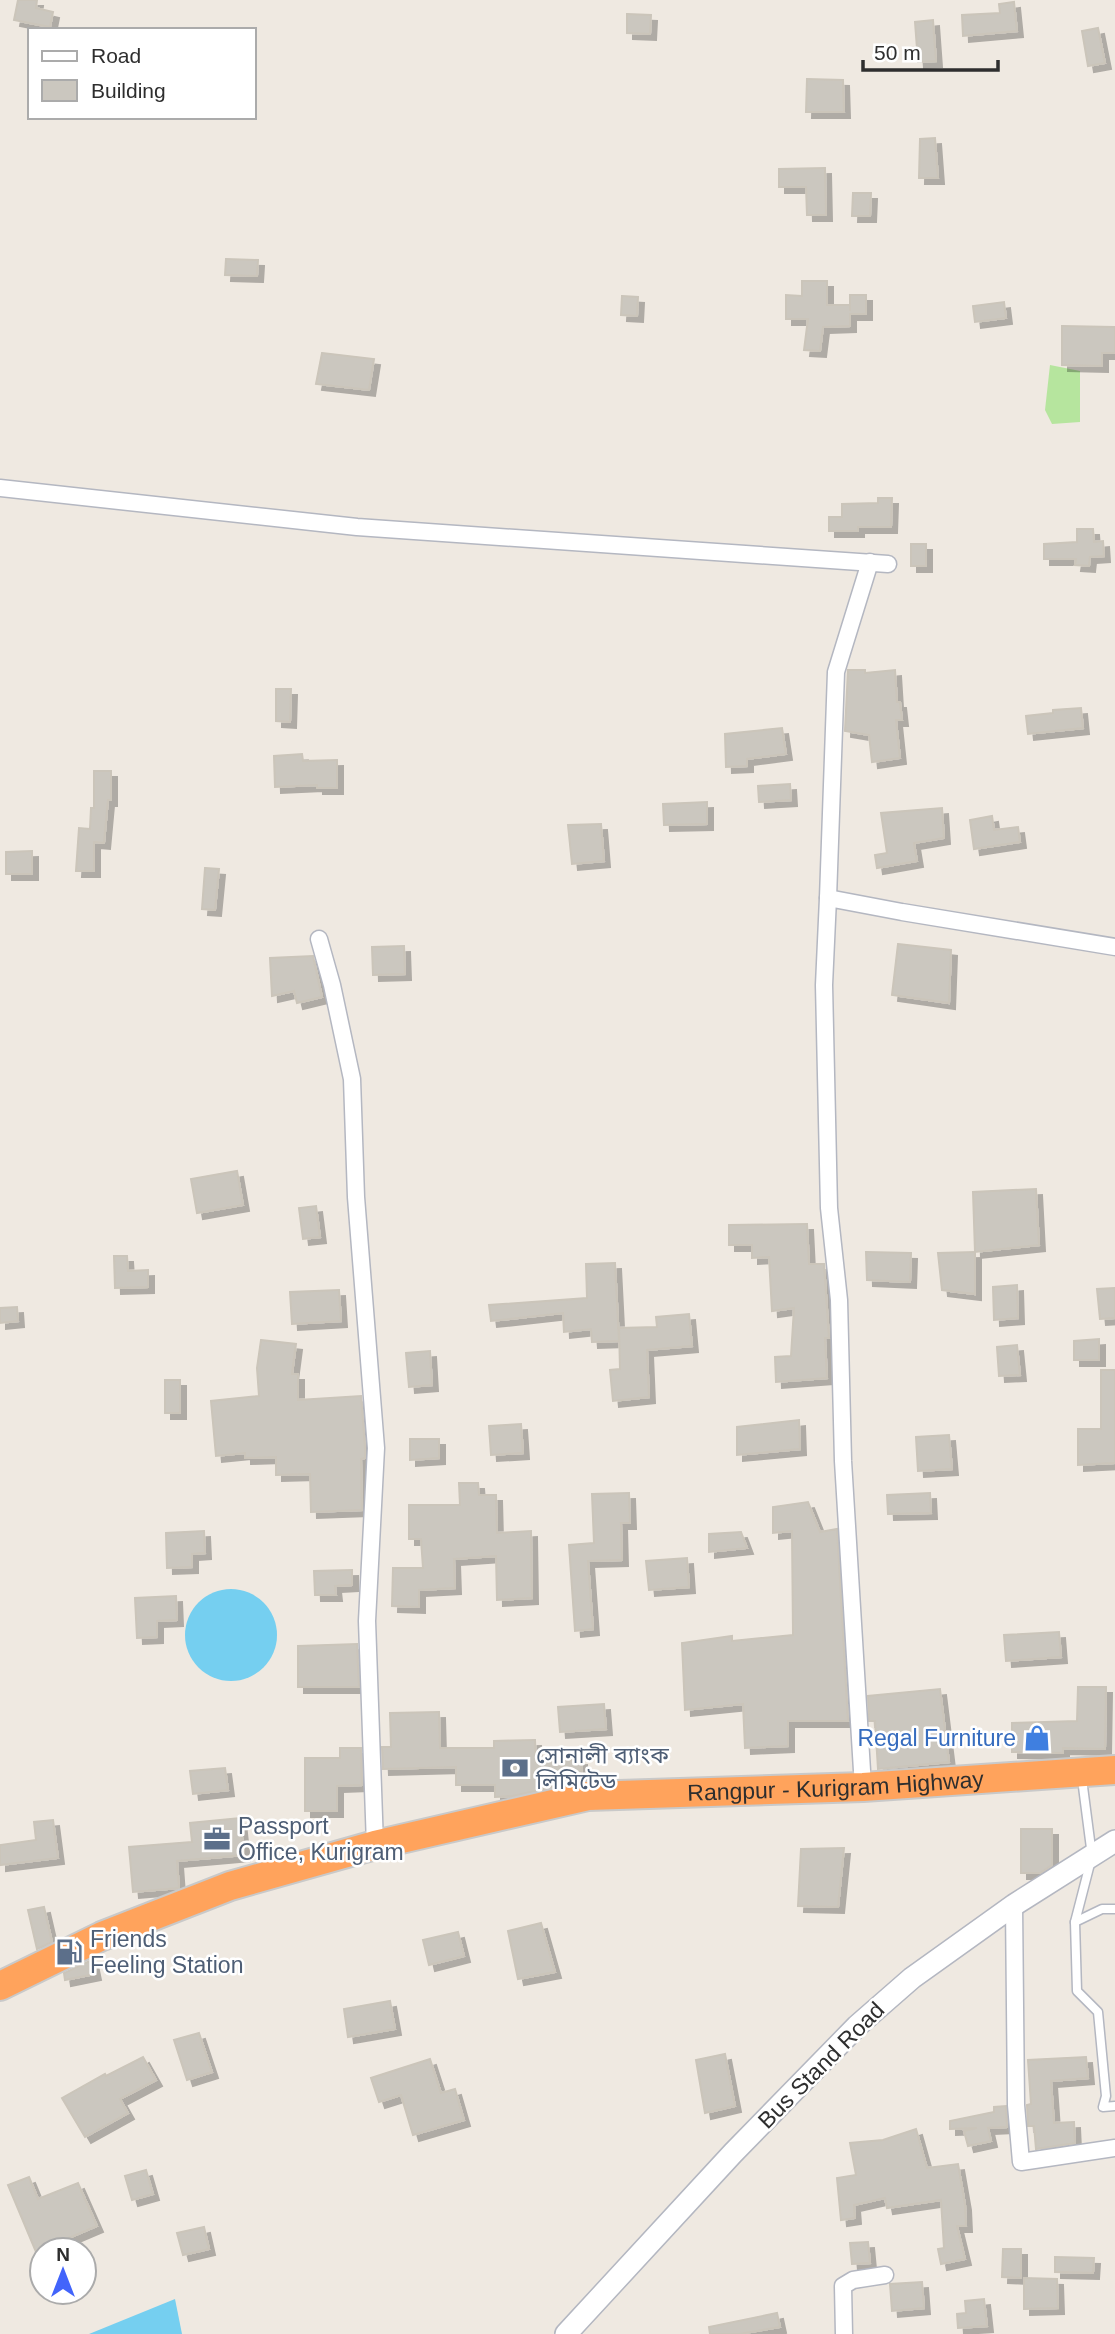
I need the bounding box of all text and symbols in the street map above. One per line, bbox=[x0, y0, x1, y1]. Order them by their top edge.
legend bbox=[28, 28, 256, 119]
scale bar bbox=[863, 28, 998, 72]
text: 50 m bbox=[874, 41, 921, 64]
text: Road bbox=[91, 44, 141, 67]
text: Building bbox=[91, 79, 166, 102]
shop icon: Regal Furniture bbox=[1022, 1723, 1052, 1753]
place label: Regal Furniture bbox=[857, 1725, 1016, 1751]
place label: সোনালী ব্যাংক লিমিটেড bbox=[535, 1742, 669, 1794]
bank icon: সোনালী ব্যাংক লিমিটেড bbox=[500, 1753, 530, 1783]
street label: Rangpur - Kurigram Highway bbox=[687, 1766, 985, 1806]
place label: Passport Office, Kurigram bbox=[238, 1813, 404, 1865]
office icon: Passport Office, Kurigram bbox=[202, 1824, 232, 1854]
place label: Friends Feeling Station bbox=[90, 1926, 243, 1978]
fuel station icon: Friends Feeling Station bbox=[54, 1937, 84, 1967]
street label: Bus Stand Road bbox=[753, 1997, 889, 2133]
north arrow bbox=[28, 2236, 98, 2306]
text: N bbox=[56, 2244, 70, 2265]

